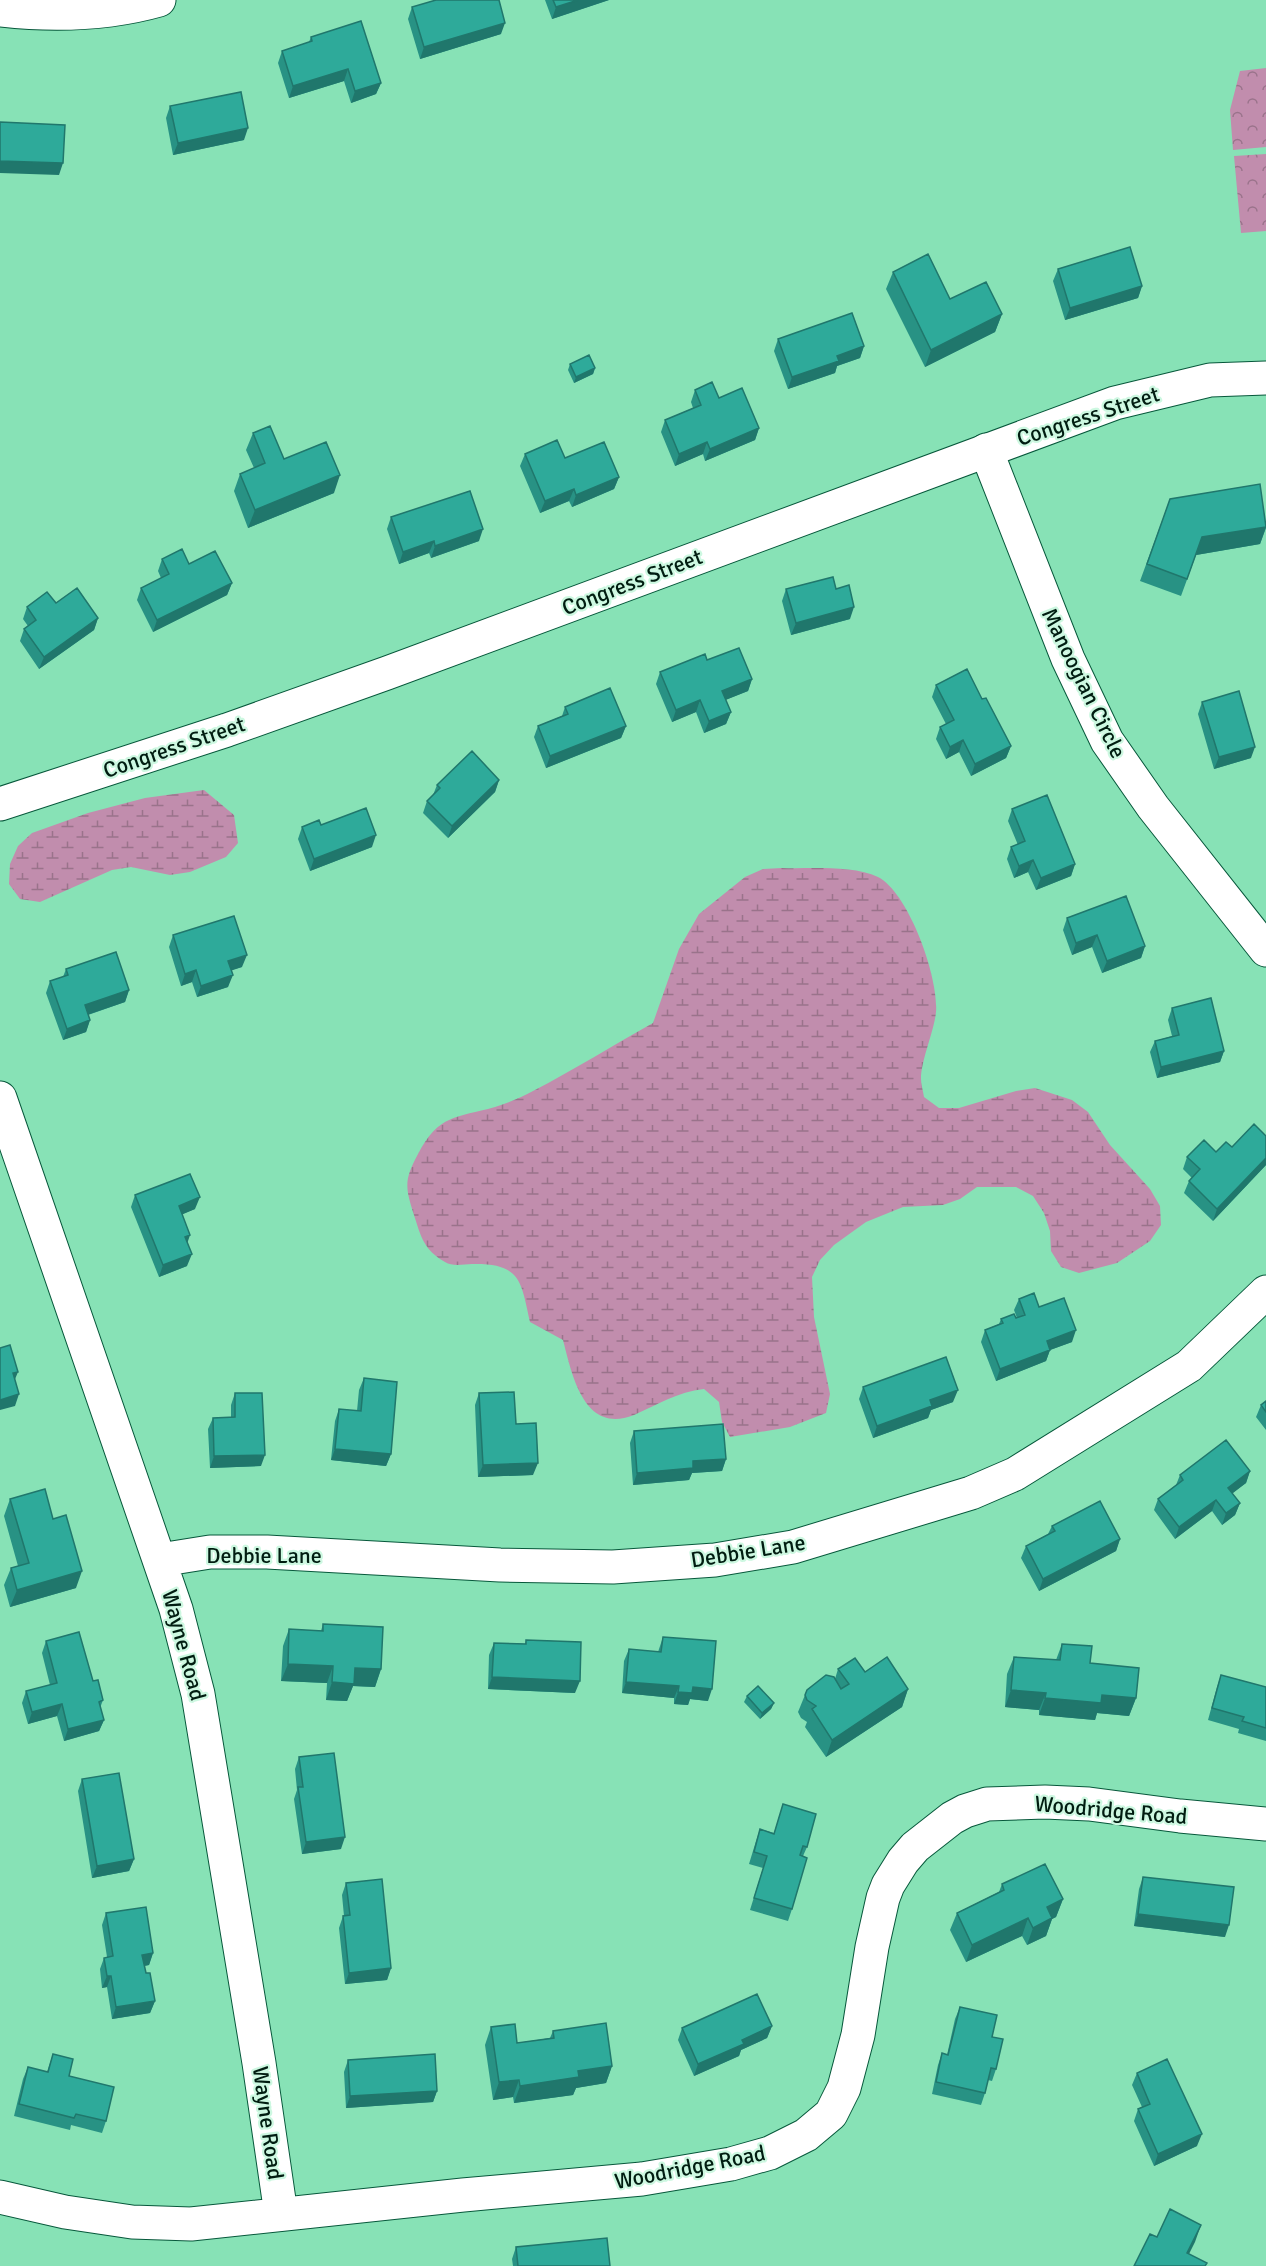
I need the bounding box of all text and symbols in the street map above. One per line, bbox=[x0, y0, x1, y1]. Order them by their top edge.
street label: Congress Street bbox=[1013, 380, 1163, 452]
street label: Congress Street bbox=[558, 543, 706, 621]
street label: Manoogian Circle bbox=[1036, 603, 1132, 763]
street label: Congress Street bbox=[100, 710, 249, 784]
street label: Debbie Lane bbox=[689, 1529, 807, 1573]
street label: Debbie Lane bbox=[206, 1542, 322, 1569]
street label: Wayne Road bbox=[156, 1586, 212, 1704]
street label: Woodridge Road bbox=[1034, 1790, 1188, 1830]
street label: Wayne Road bbox=[247, 2065, 289, 2181]
street label: Woodridge Road bbox=[612, 2139, 768, 2195]

